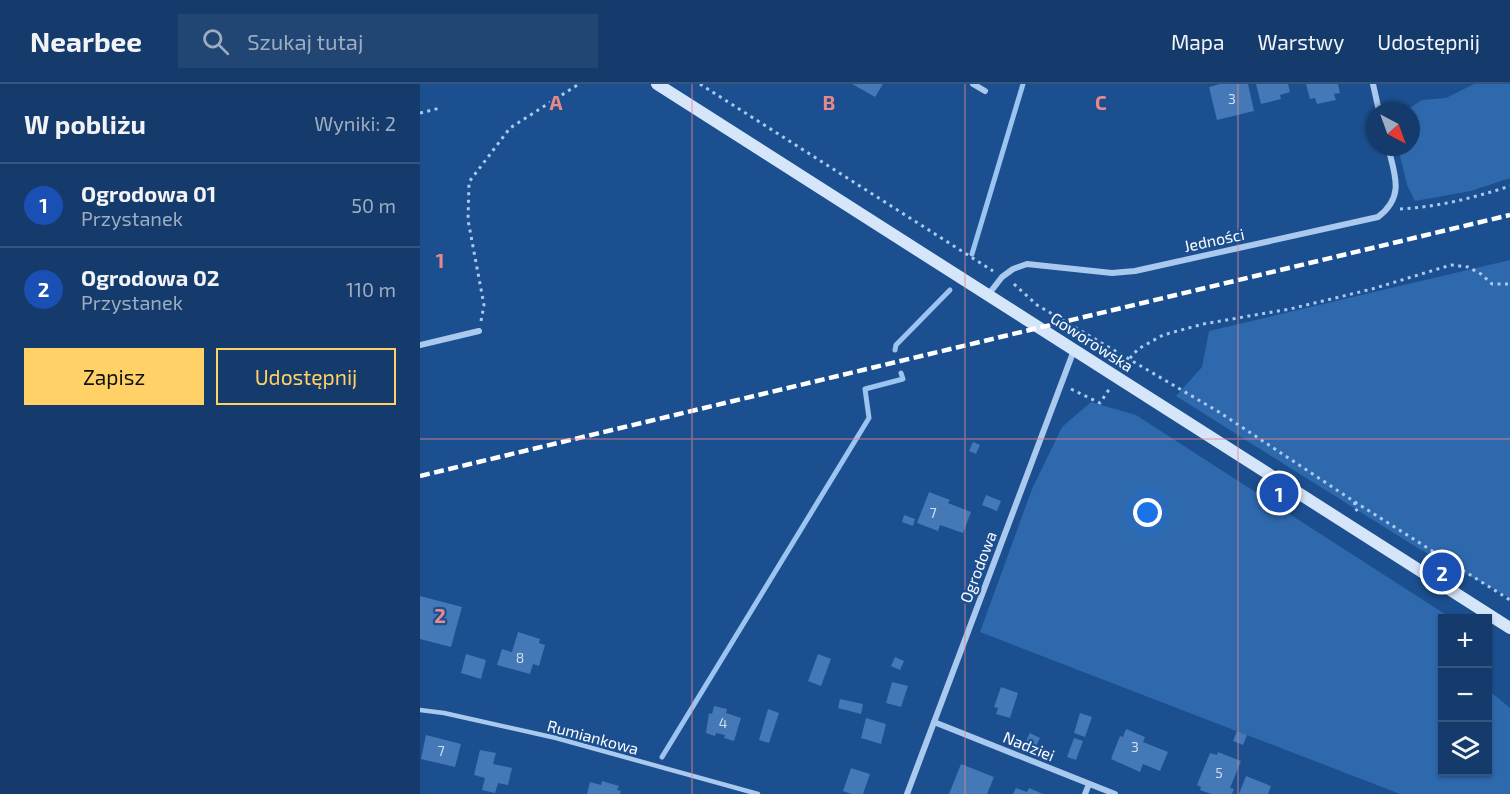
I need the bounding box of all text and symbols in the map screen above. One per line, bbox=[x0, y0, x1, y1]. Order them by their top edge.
search box bbox=[178, 14, 598, 68]
text: Nearbee bbox=[30, 24, 142, 58]
icon: search bbox=[199, 25, 232, 58]
text: Szukaj tutaj bbox=[247, 28, 363, 54]
text: Mapa bbox=[1171, 29, 1225, 54]
text: Warstwy bbox=[1258, 29, 1344, 54]
text: Udostępnij bbox=[1377, 29, 1480, 54]
text: A bbox=[549, 90, 563, 114]
text: B bbox=[823, 90, 835, 114]
text: C bbox=[1095, 90, 1107, 114]
house number: 3 bbox=[1228, 90, 1236, 107]
north arrow bbox=[1366, 102, 1420, 156]
text: W pobliżu bbox=[24, 108, 146, 139]
text: Wyniki: 2 bbox=[314, 111, 396, 135]
text: Ogrodowa 01 bbox=[81, 180, 216, 206]
text: 1 bbox=[39, 193, 48, 217]
text: 50 m bbox=[351, 193, 396, 217]
text: Przystanek bbox=[81, 206, 183, 230]
street label: Jedności bbox=[1182, 224, 1246, 255]
text: 1 bbox=[436, 248, 444, 272]
text: Ogrodowa 02 bbox=[81, 264, 220, 290]
text: 2 bbox=[38, 277, 49, 301]
text: 110 m bbox=[346, 277, 396, 301]
text: Przystanek bbox=[81, 290, 183, 314]
street label: Goworowska bbox=[1047, 308, 1137, 375]
button: Zapisz bbox=[24, 348, 204, 405]
button: Udostępnij bbox=[216, 348, 396, 405]
pin: 1 bbox=[1260, 470, 1298, 516]
your location bbox=[1133, 498, 1162, 527]
house number: 7 bbox=[929, 504, 937, 521]
street label: Ogrodowa bbox=[955, 528, 1000, 605]
pin: 2 bbox=[1422, 550, 1462, 594]
text: 2 bbox=[434, 603, 446, 627]
map controls bbox=[1438, 614, 1492, 776]
button: + bbox=[1438, 614, 1492, 668]
house number: 8 bbox=[516, 649, 524, 666]
button: − bbox=[1438, 668, 1492, 722]
house number: 4 bbox=[719, 714, 727, 731]
street label: Rumiankowa bbox=[545, 715, 641, 758]
button: layers bbox=[1438, 722, 1492, 776]
street label: Nadziei bbox=[1001, 727, 1058, 764]
house number: 3 bbox=[1131, 738, 1139, 755]
house number: 7 bbox=[437, 742, 445, 759]
house number: 5 bbox=[1215, 764, 1223, 781]

